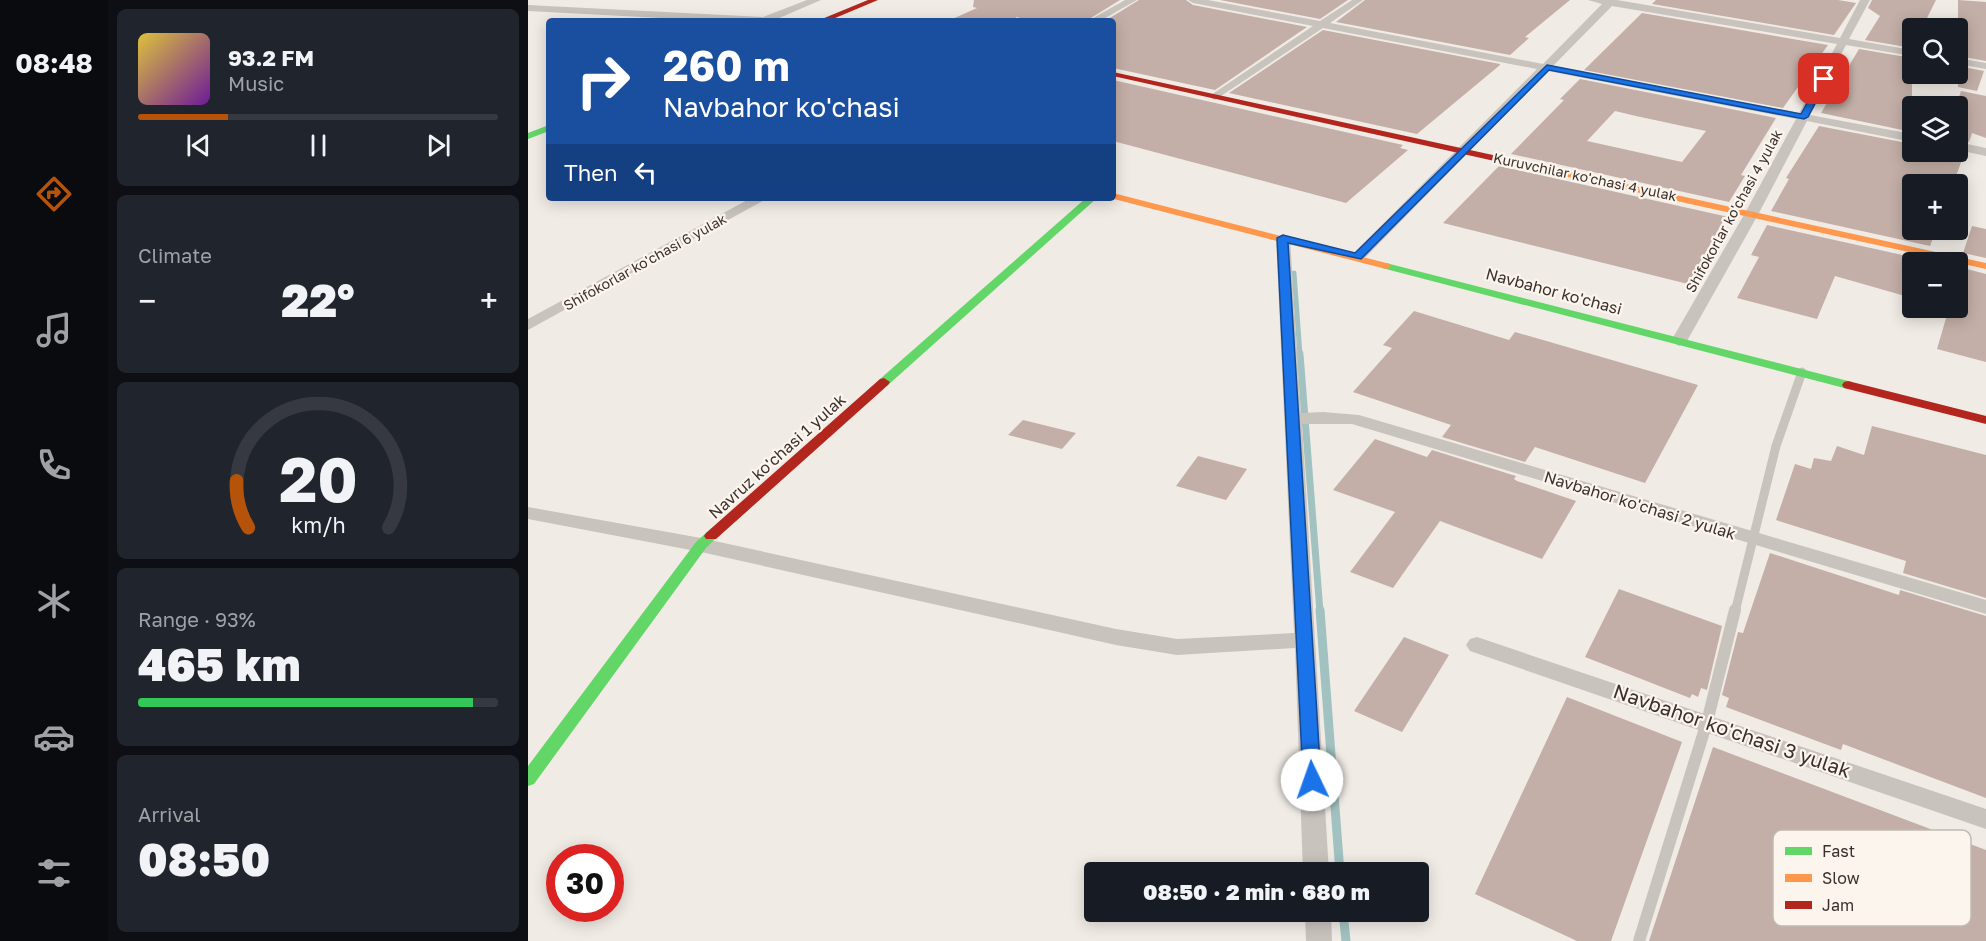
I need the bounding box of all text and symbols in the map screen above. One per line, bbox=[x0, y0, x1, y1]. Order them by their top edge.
map controls bbox=[1902, 18, 1968, 318]
button: search bbox=[1902, 18, 1968, 84]
text: 260 m bbox=[663, 40, 790, 90]
icon: right bbox=[564, 42, 642, 120]
text: 93.2 FM bbox=[228, 44, 314, 71]
text: 08:48 bbox=[15, 47, 93, 79]
pin bbox=[1798, 53, 1849, 104]
icon: arrive bbox=[1807, 62, 1840, 95]
text: Music bbox=[228, 71, 284, 95]
text: Navbahor ko'chasi bbox=[663, 91, 900, 123]
button: layers bbox=[1902, 96, 1968, 162]
street label: Shifokorlar ko'chasi 4 yulak bbox=[1682, 126, 1786, 295]
icon: previous bbox=[182, 129, 215, 162]
icon: pause bbox=[302, 129, 335, 162]
icon: next bbox=[422, 129, 455, 162]
street label: Kuruvchilar ko'chasi 4 yulak bbox=[1492, 149, 1678, 204]
icon: left bbox=[629, 156, 662, 189]
text: Then bbox=[564, 159, 617, 186]
icon: directions bbox=[33, 173, 75, 215]
button: + bbox=[1902, 174, 1968, 240]
street label: Shifokorlar ko'chasi 6 yulak bbox=[560, 210, 729, 314]
text: Climate bbox=[138, 243, 212, 267]
button: − bbox=[1902, 252, 1968, 318]
street label: Navbahor ko'chasi bbox=[1484, 263, 1624, 319]
text: 22° bbox=[281, 273, 355, 327]
text: − bbox=[138, 281, 156, 320]
text: + bbox=[480, 281, 498, 320]
icon: music bbox=[33, 309, 75, 351]
street label: Navruz ko'chasi 1 yulak bbox=[704, 389, 850, 523]
text: 20 bbox=[279, 441, 357, 516]
icon: phone bbox=[33, 444, 75, 486]
street label: Navbahor ko'chasi 2 yulak bbox=[1542, 466, 1738, 544]
text: km/h bbox=[291, 512, 345, 538]
icon: climate bbox=[33, 580, 75, 622]
text: Range · 93% bbox=[138, 607, 256, 631]
text: 465 km bbox=[138, 637, 301, 691]
street label: Navbahor ko'chasi 3 yulak bbox=[1611, 678, 1854, 782]
icon: car bbox=[33, 716, 75, 758]
position arrow bbox=[1280, 748, 1344, 812]
text: Arrival bbox=[138, 802, 201, 826]
legend bbox=[1773, 830, 1971, 926]
text: 08:50 bbox=[138, 832, 270, 886]
text: Fast bbox=[1822, 841, 1855, 861]
speed limit sign: 30 bbox=[546, 844, 624, 922]
icon: filters bbox=[33, 852, 75, 894]
text: Slow bbox=[1822, 868, 1860, 888]
text: 08:50 · 2 min · 680 m bbox=[1143, 878, 1370, 905]
text: Jam bbox=[1822, 895, 1854, 915]

